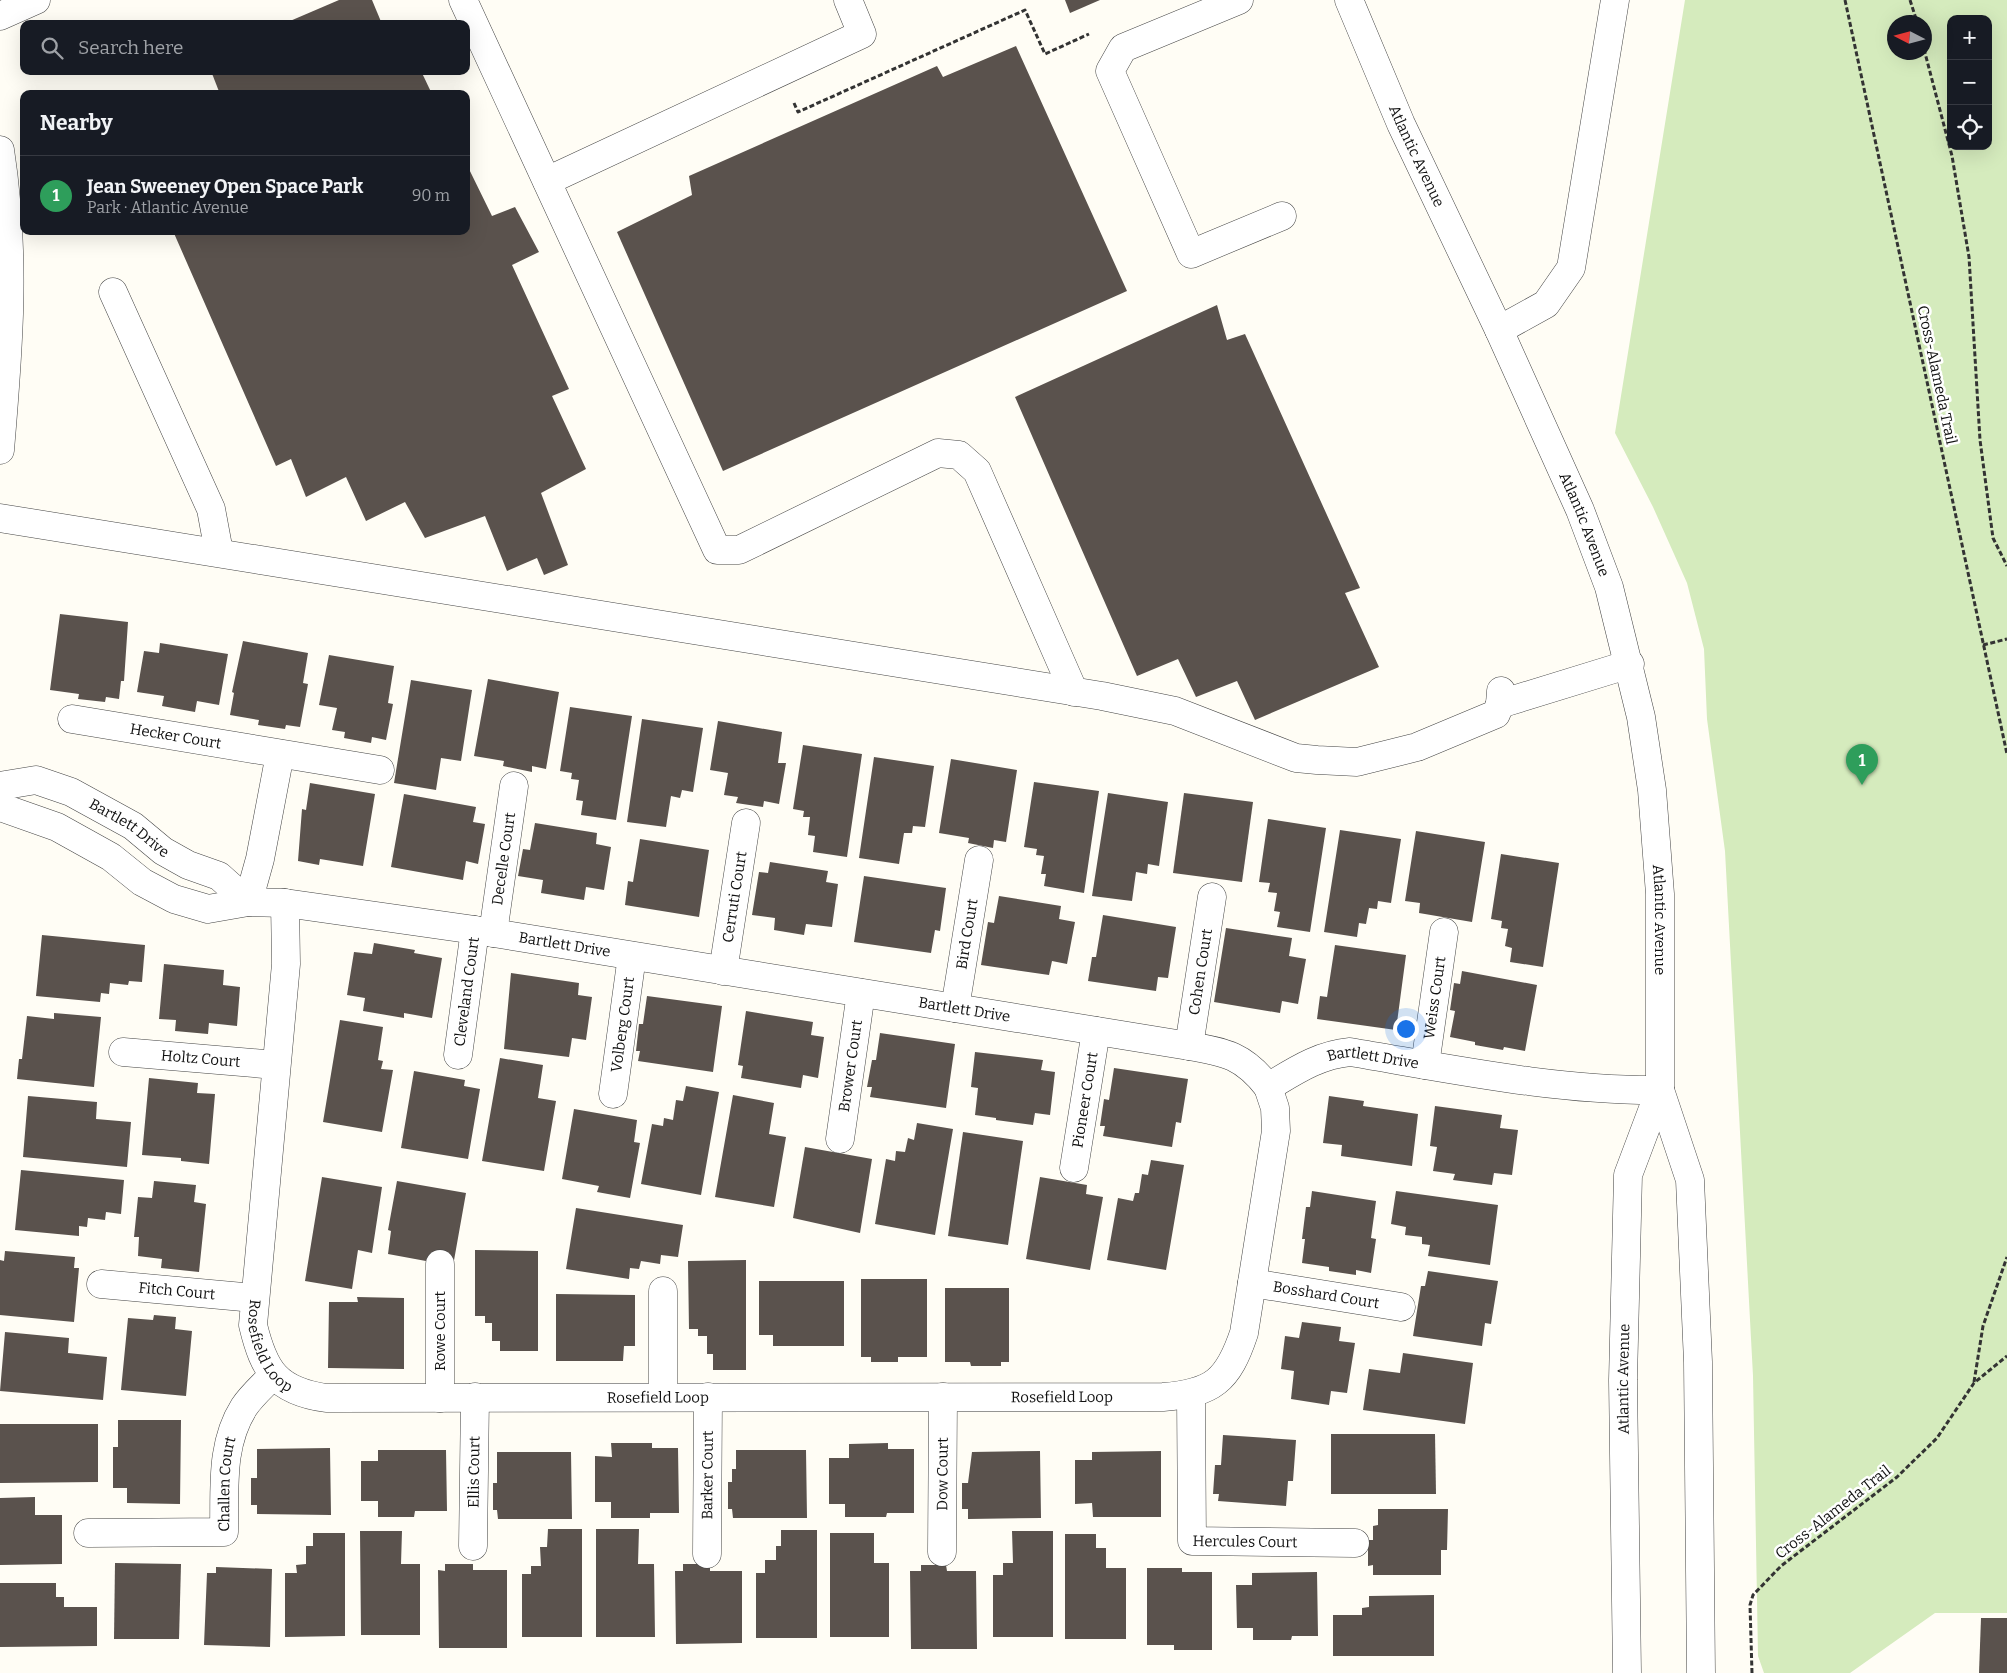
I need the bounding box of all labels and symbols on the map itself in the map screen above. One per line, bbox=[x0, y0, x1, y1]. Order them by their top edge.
north arrow bbox=[1887, 15, 1932, 60]
street label: Atlantic Avenue bbox=[1385, 102, 1448, 210]
street label: Cross-Alameda Trail bbox=[1913, 304, 1961, 446]
street label: Atlantic Avenue bbox=[1555, 470, 1613, 579]
street label: Hecker Court bbox=[128, 720, 223, 753]
pin: 1 bbox=[1846, 744, 1878, 785]
street label: Bartlett Drive bbox=[86, 795, 172, 861]
street label: Decelle Court bbox=[488, 811, 519, 906]
street label: Cerruti Court bbox=[719, 849, 751, 944]
street label: Atlantic Avenue bbox=[1649, 864, 1669, 975]
street label: Bird Court bbox=[952, 897, 982, 971]
street label: Cohen Court bbox=[1185, 927, 1216, 1016]
street label: Bartlett Drive bbox=[517, 928, 612, 961]
street label: Cleveland Court bbox=[450, 935, 483, 1047]
street label: Weiss Court bbox=[1420, 954, 1450, 1040]
street label: Volberg Court bbox=[607, 975, 638, 1074]
street label: Bartlett Drive bbox=[917, 993, 1012, 1026]
your location bbox=[1393, 1016, 1419, 1042]
street label: Brower Court bbox=[835, 1018, 866, 1113]
street label: Bartlett Drive bbox=[1325, 1043, 1420, 1073]
street label: Holtz Court bbox=[160, 1046, 242, 1071]
street label: Pioneer Court bbox=[1068, 1050, 1102, 1149]
street label: Bosshard Court bbox=[1272, 1277, 1381, 1312]
street label: Fitch Court bbox=[138, 1278, 216, 1303]
street label: Rowe Court bbox=[431, 1290, 449, 1371]
street label: Rosefield Loop bbox=[244, 1299, 296, 1396]
street label: Atlantic Avenue bbox=[1614, 1323, 1633, 1435]
street label: Rosefield Loop bbox=[1011, 1388, 1113, 1406]
street label: Rosefield Loop bbox=[607, 1389, 709, 1407]
street label: Barker Court bbox=[698, 1430, 717, 1520]
street label: Challen Court bbox=[215, 1434, 240, 1532]
street label: Ellis Court bbox=[465, 1435, 483, 1508]
street label: Dow Court bbox=[933, 1437, 952, 1511]
street label: Cross-Alameda Trail bbox=[1772, 1461, 1894, 1563]
street label: Hercules Court bbox=[1192, 1532, 1298, 1551]

